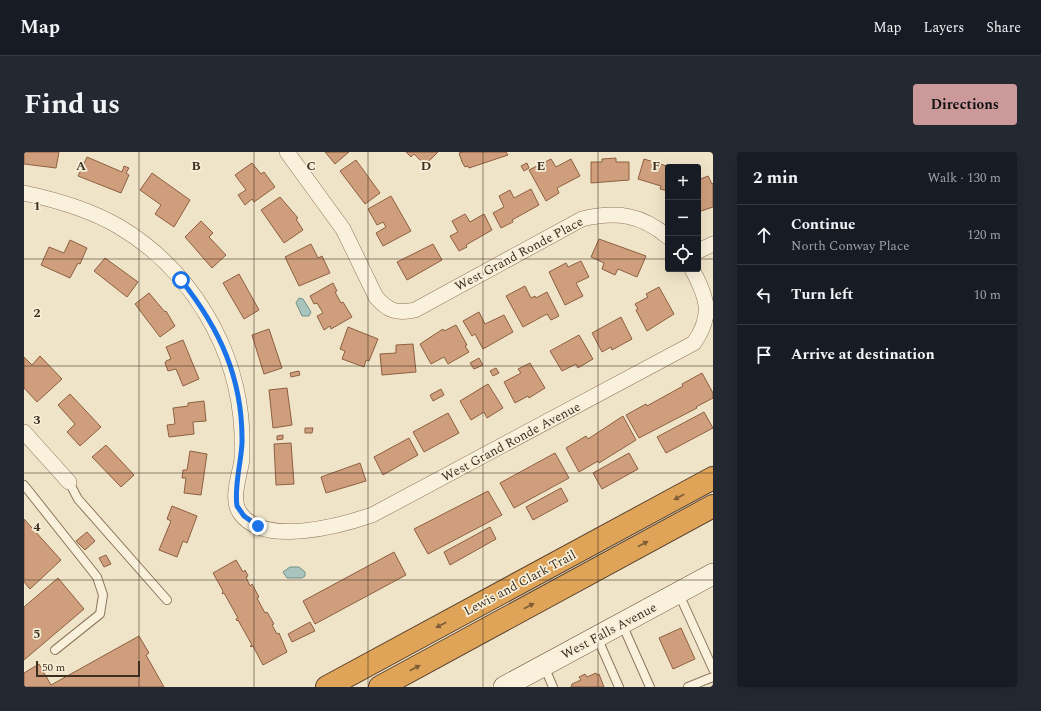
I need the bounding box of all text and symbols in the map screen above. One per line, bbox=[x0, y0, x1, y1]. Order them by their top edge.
text: Map bbox=[20, 13, 60, 42]
text: Map bbox=[873, 17, 902, 38]
text: Layers bbox=[924, 17, 964, 38]
text: Share bbox=[986, 17, 1021, 38]
text: Find us bbox=[24, 83, 120, 126]
button: Directions bbox=[913, 84, 1017, 125]
text: A bbox=[76, 156, 86, 176]
text: B bbox=[191, 156, 201, 176]
text: C bbox=[306, 156, 316, 176]
text: D bbox=[421, 156, 431, 176]
text: E bbox=[537, 156, 546, 176]
text: F bbox=[652, 156, 660, 176]
map controls bbox=[665, 164, 701, 272]
button: + bbox=[665, 164, 701, 200]
text: 2 min bbox=[753, 165, 798, 191]
text: Walk · 130 m bbox=[927, 168, 1001, 188]
text: 1 bbox=[33, 196, 41, 216]
button: − bbox=[665, 200, 701, 236]
street label: West Grand Ronde Place bbox=[451, 212, 587, 296]
text: Continue bbox=[791, 213, 856, 236]
icon: ahead bbox=[753, 224, 775, 246]
text: 120 m bbox=[967, 225, 1001, 245]
button: locate bbox=[665, 236, 701, 272]
text: North Conway Place bbox=[791, 236, 909, 256]
route start bbox=[172, 271, 190, 289]
text: Turn left bbox=[791, 283, 853, 306]
icon: left bbox=[753, 284, 775, 306]
text: 10 m bbox=[974, 285, 1001, 305]
text: 2 bbox=[33, 303, 41, 323]
text: Arrive at destination bbox=[791, 343, 935, 366]
icon: arrive bbox=[753, 344, 775, 366]
street label: West Grand Ronde Avenue bbox=[438, 397, 584, 487]
text: 3 bbox=[33, 410, 41, 430]
one-way arrow bbox=[673, 494, 685, 500]
text: 4 bbox=[33, 517, 41, 537]
route end bbox=[249, 517, 267, 535]
one-way arrow bbox=[637, 541, 649, 548]
street label: Lewis and Clark Trail bbox=[460, 545, 580, 621]
street label: West Falls Avenue bbox=[558, 597, 660, 665]
one-way arrow bbox=[523, 603, 535, 610]
one-way arrow bbox=[435, 622, 447, 629]
text: 5 bbox=[33, 624, 41, 644]
scale bar bbox=[36, 659, 140, 678]
text: 50 m bbox=[42, 659, 65, 676]
one-way arrow bbox=[409, 665, 420, 672]

